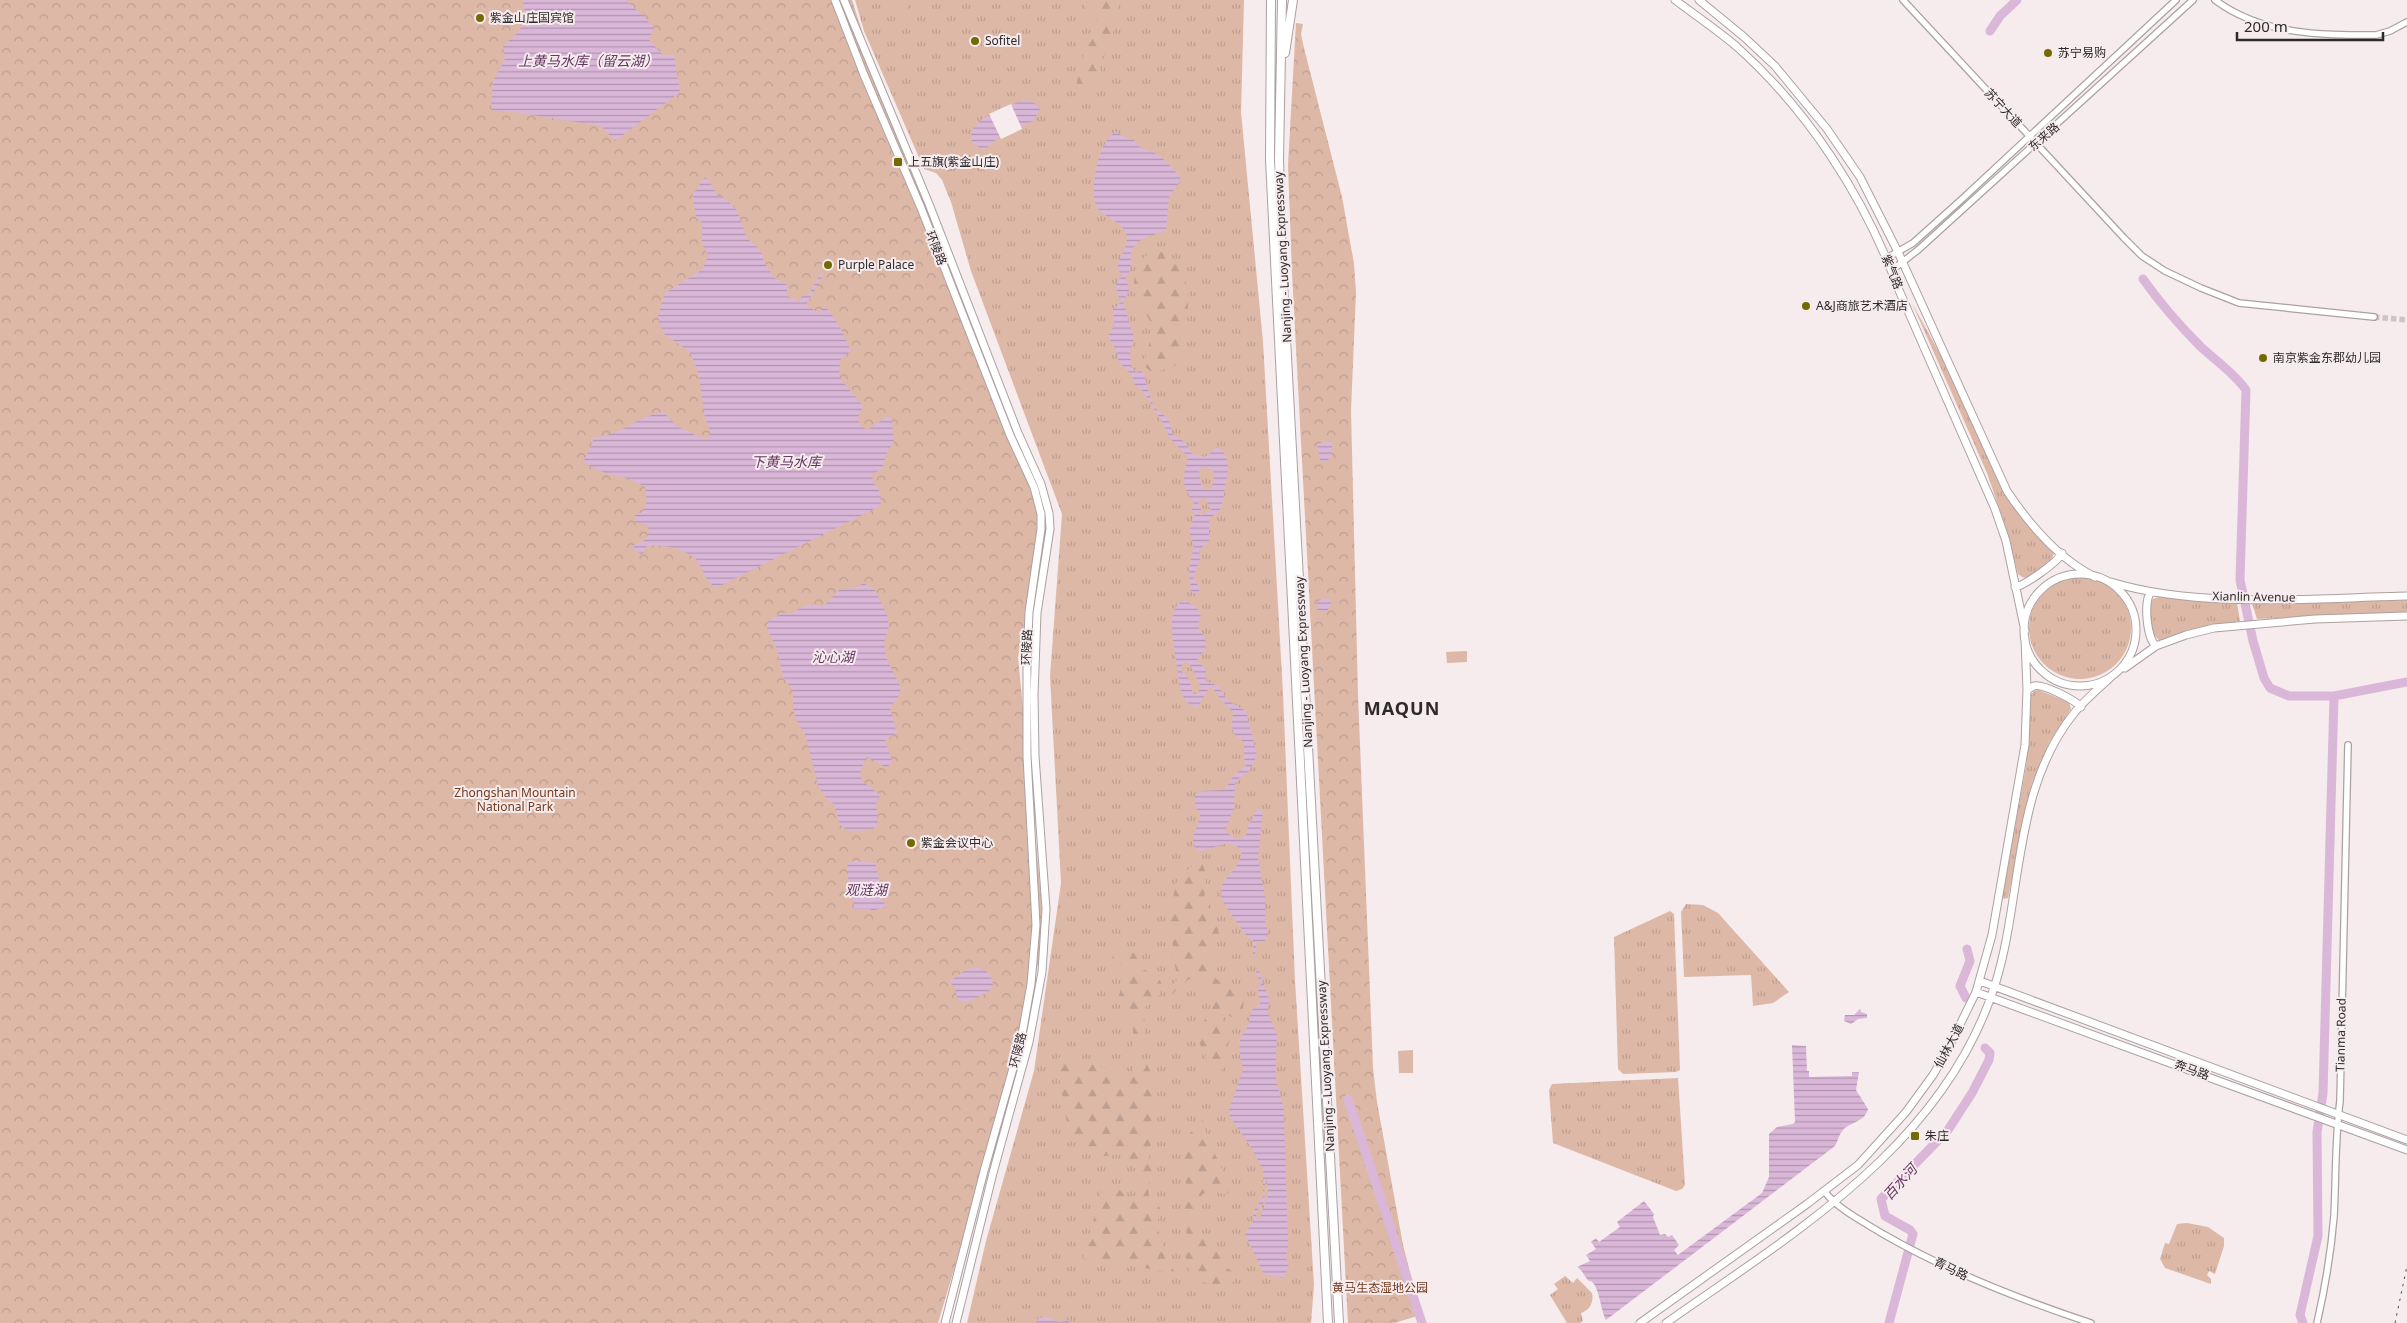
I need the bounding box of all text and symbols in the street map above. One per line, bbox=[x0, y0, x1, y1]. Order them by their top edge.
place label: 紫金山庄国宾馆 bbox=[490, 9, 574, 26]
scale bar bbox=[2237, 10, 2383, 42]
marker: 紫金山庄国宾馆 bbox=[474, 12, 486, 24]
text: 200 m bbox=[2244, 16, 2288, 36]
place label: Sofitel bbox=[985, 32, 1020, 49]
marker: Sofitel bbox=[969, 35, 981, 47]
place label: 苏宁易购 bbox=[2058, 44, 2106, 61]
marker: 苏宁易购 bbox=[2042, 47, 2054, 59]
water label: 上黄马水库（留云湖） bbox=[518, 51, 658, 70]
street label: 苏宁大道 bbox=[1981, 84, 2026, 131]
street label: 东来路 bbox=[2025, 118, 2063, 155]
place label: 上五旗(紫金山庄) bbox=[908, 153, 1000, 170]
marker: 上五旗(紫金山庄) bbox=[892, 156, 904, 168]
street label: Nanjing - Luoyang Expressway bbox=[1269, 170, 1295, 343]
street label: 环陵路 bbox=[922, 228, 951, 268]
street label: 紫气路 bbox=[1878, 252, 1907, 292]
place label: Purple Palace bbox=[838, 256, 915, 273]
marker: Purple Palace bbox=[822, 259, 834, 271]
place label: A&J商旅艺术酒店 bbox=[1816, 297, 1908, 314]
marker: A&J商旅艺术酒店 bbox=[1800, 300, 1812, 312]
place label: 南京紫金东郡幼儿园 bbox=[2273, 349, 2381, 366]
marker: 南京紫金东郡幼儿园 bbox=[2257, 352, 2269, 364]
water label: 下黄马水库 bbox=[751, 452, 823, 471]
street label: Nanjing - Luoyang Expressway bbox=[1290, 575, 1316, 748]
street label: Xianlin Avenue bbox=[2212, 587, 2296, 606]
street label: 环陵路 bbox=[1017, 629, 1036, 665]
water label: 沁心湖 bbox=[812, 647, 856, 666]
district label: MAQUN bbox=[1364, 696, 1440, 720]
park label: Zhongshan Mountain National Park bbox=[454, 784, 576, 815]
place label: 紫金会议中心 bbox=[921, 834, 993, 851]
marker: 紫金会议中心 bbox=[905, 837, 917, 849]
water label: 观涟湖 bbox=[845, 880, 889, 899]
street label: Nanjing - Luoyang Expressway bbox=[1312, 979, 1338, 1152]
street label: Tianma Road bbox=[2331, 998, 2350, 1072]
street label: 仙林大道 bbox=[1930, 1021, 1967, 1071]
street label: 环陵路 bbox=[1005, 1030, 1030, 1069]
street label: 奔马路 bbox=[2172, 1055, 2212, 1084]
place label: 朱庄 bbox=[1925, 1127, 1949, 1144]
marker: 朱庄 bbox=[1909, 1130, 1921, 1142]
water label: 百水河 bbox=[1879, 1157, 1923, 1204]
street label: 青马路 bbox=[1931, 1253, 1971, 1284]
park label: 黄马生态湿地公园 bbox=[1332, 1279, 1428, 1296]

